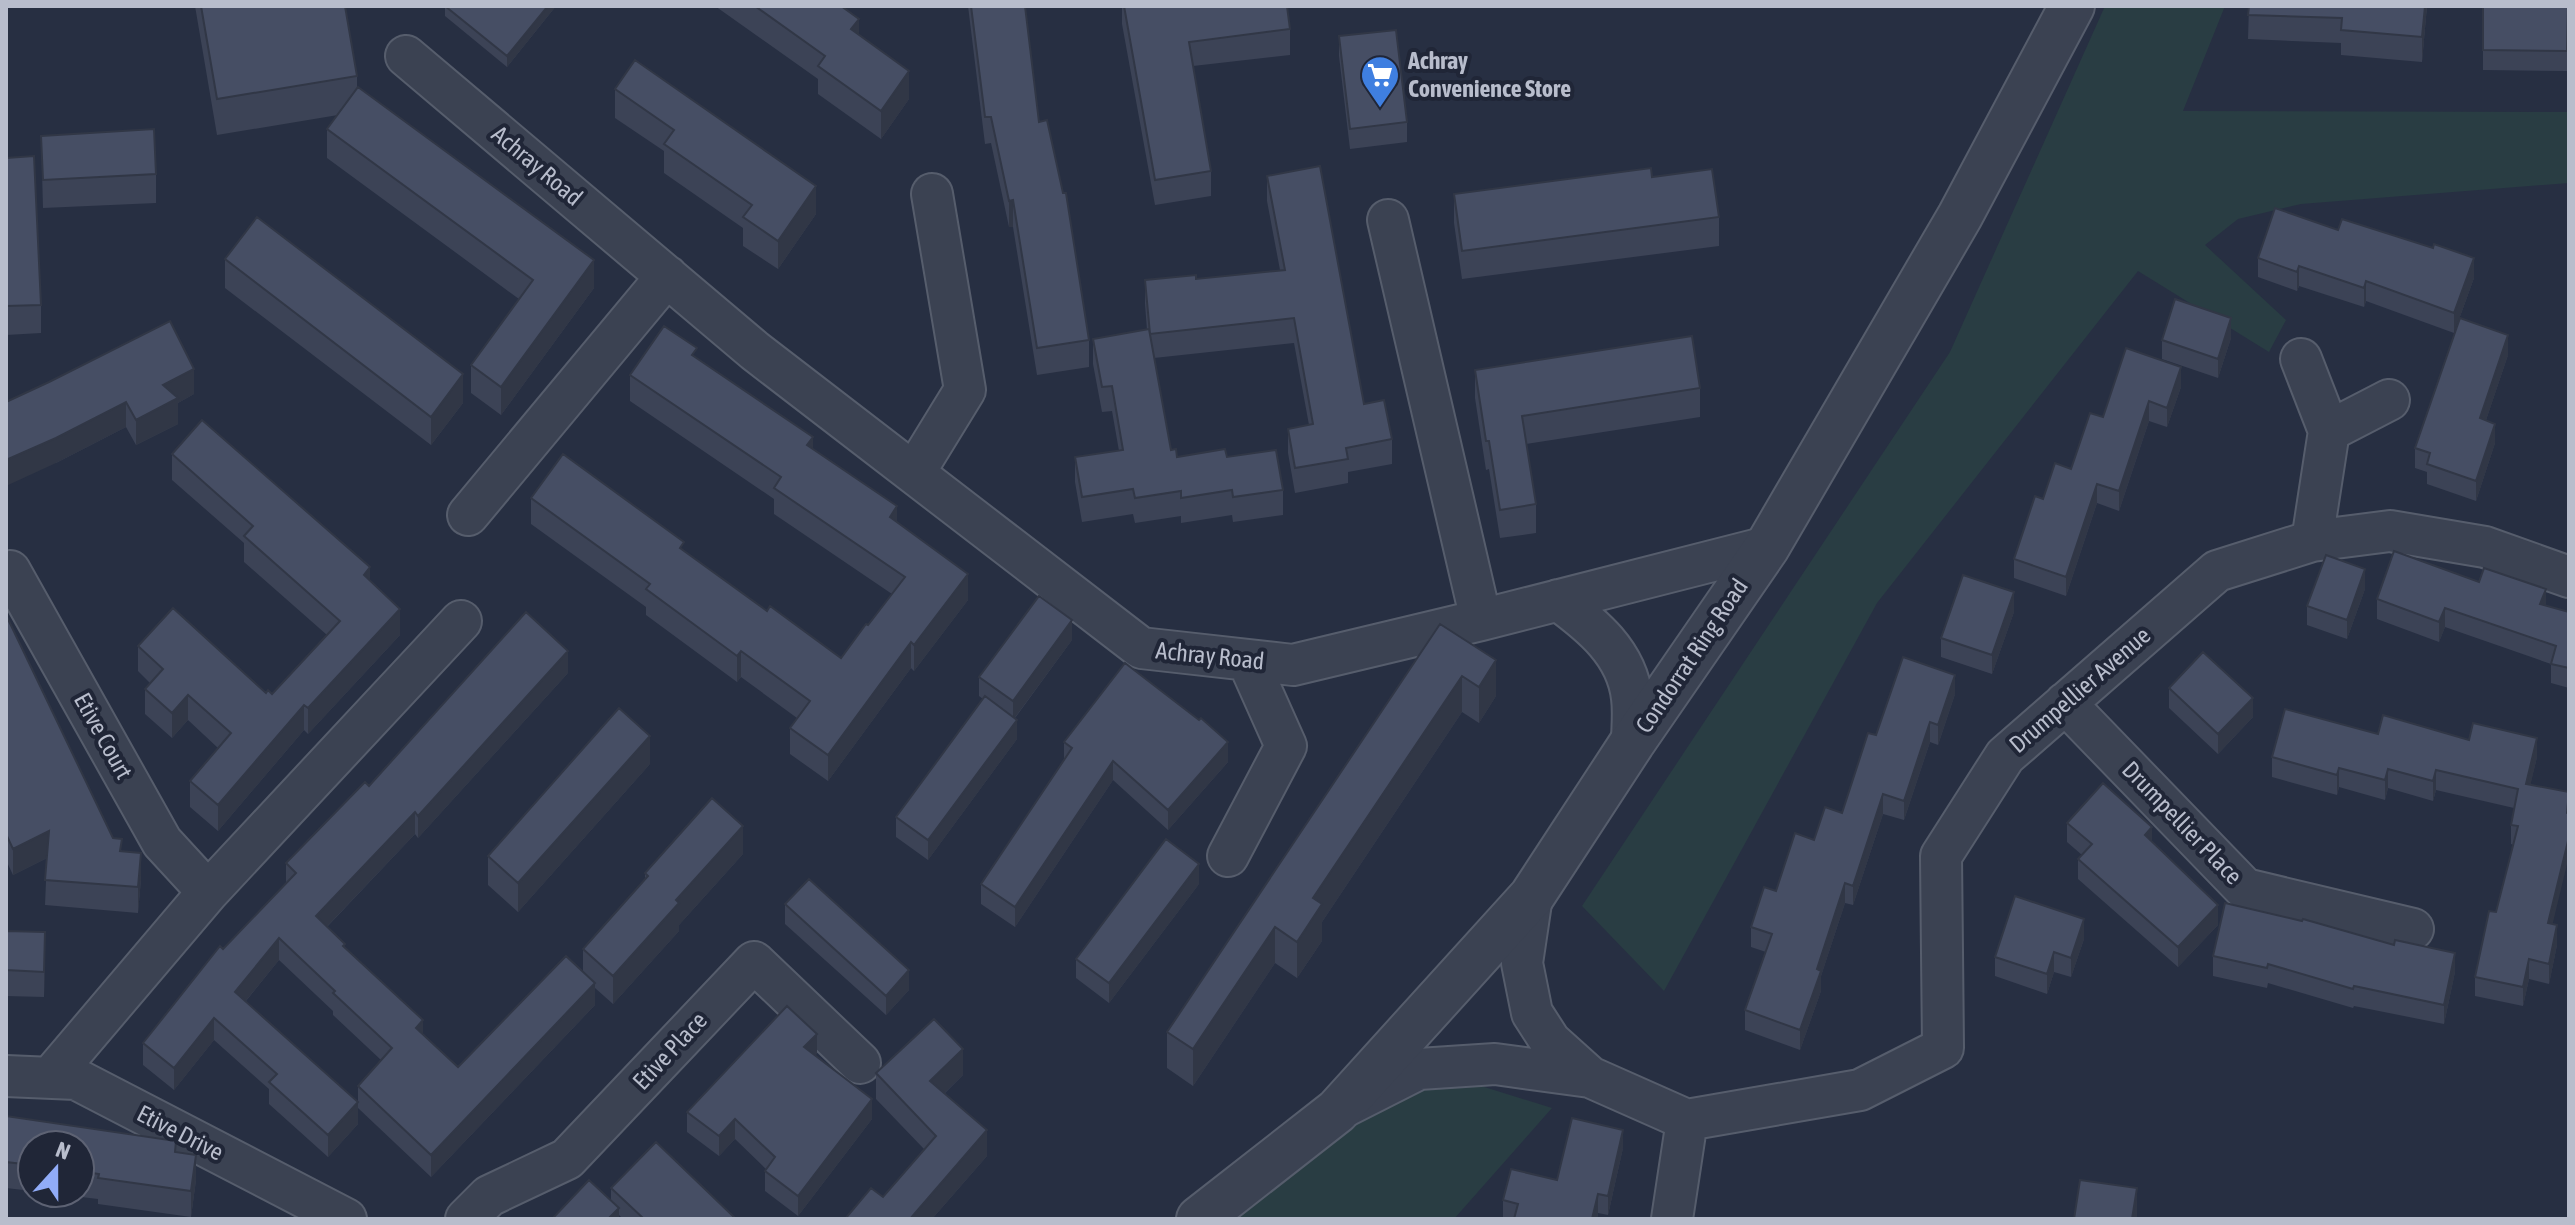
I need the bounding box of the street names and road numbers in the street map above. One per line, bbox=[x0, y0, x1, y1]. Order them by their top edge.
street label: Achray Road bbox=[487, 120, 588, 211]
street label: Condorrat Ring Road bbox=[1630, 574, 1753, 738]
street label: Drumpellier Avenue bbox=[2004, 621, 2156, 758]
street label: Achray Road bbox=[1154, 636, 1266, 675]
street label: Etive Court bbox=[69, 688, 138, 783]
street label: Drumpellier Place bbox=[2117, 756, 2248, 890]
street label: Etive Place bbox=[627, 1007, 712, 1095]
street label: Etive Drive bbox=[133, 1099, 228, 1166]

